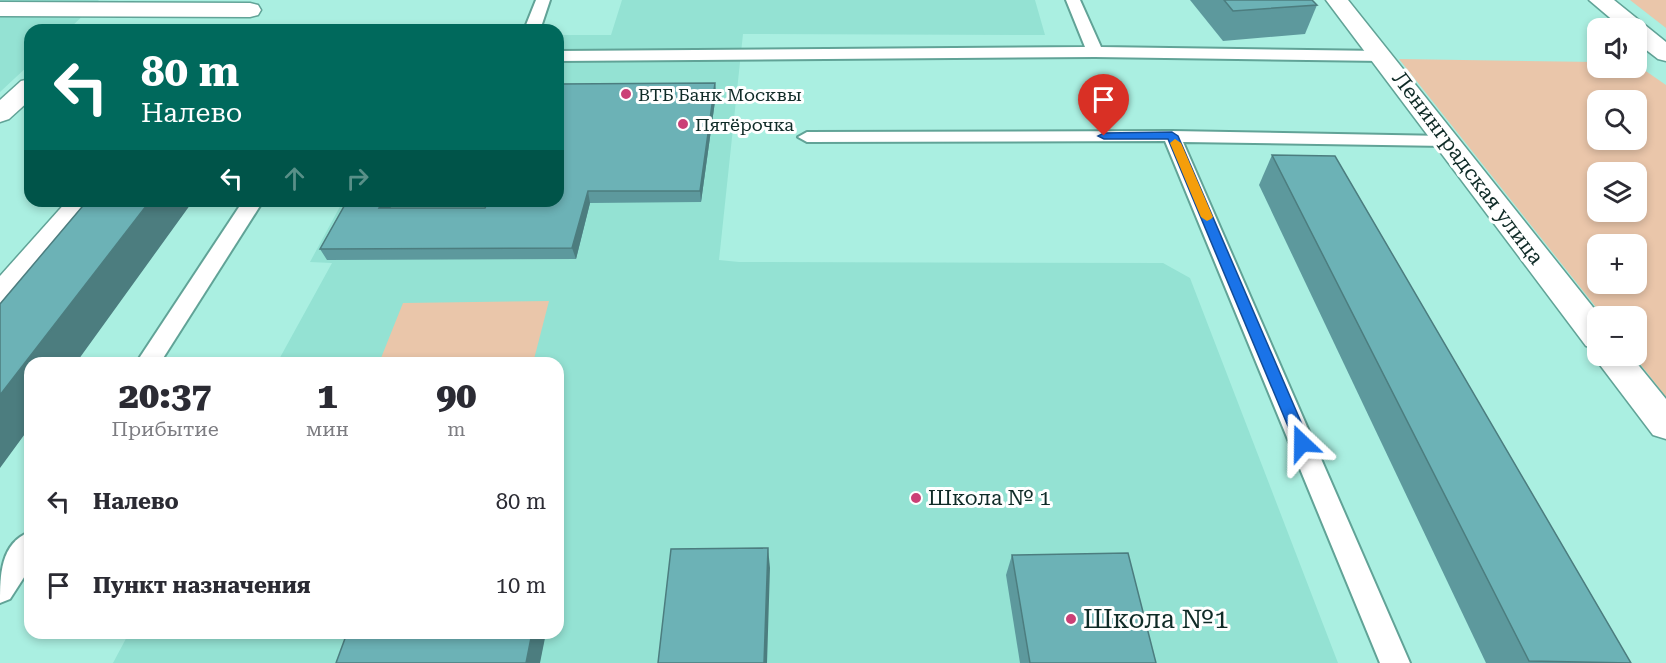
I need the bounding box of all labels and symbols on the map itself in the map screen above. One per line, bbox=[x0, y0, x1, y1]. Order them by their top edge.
street label: Ленинградская улица bbox=[1388, 67, 1549, 270]
pin bbox=[1078, 74, 1129, 136]
place label: ВТБ Банк Москвы bbox=[638, 84, 802, 105]
marker: ВТБ Банк Москвы bbox=[619, 87, 633, 101]
place label: Пятёрочка bbox=[695, 114, 794, 135]
marker: Пятёрочка bbox=[676, 117, 690, 131]
position arrow bbox=[1270, 411, 1334, 475]
place label: Школа № 1 bbox=[928, 486, 1051, 510]
marker: Школа № 1 bbox=[909, 491, 923, 505]
place label: Школа №1 bbox=[1083, 604, 1229, 634]
marker: Школа №1 bbox=[1064, 612, 1078, 626]

